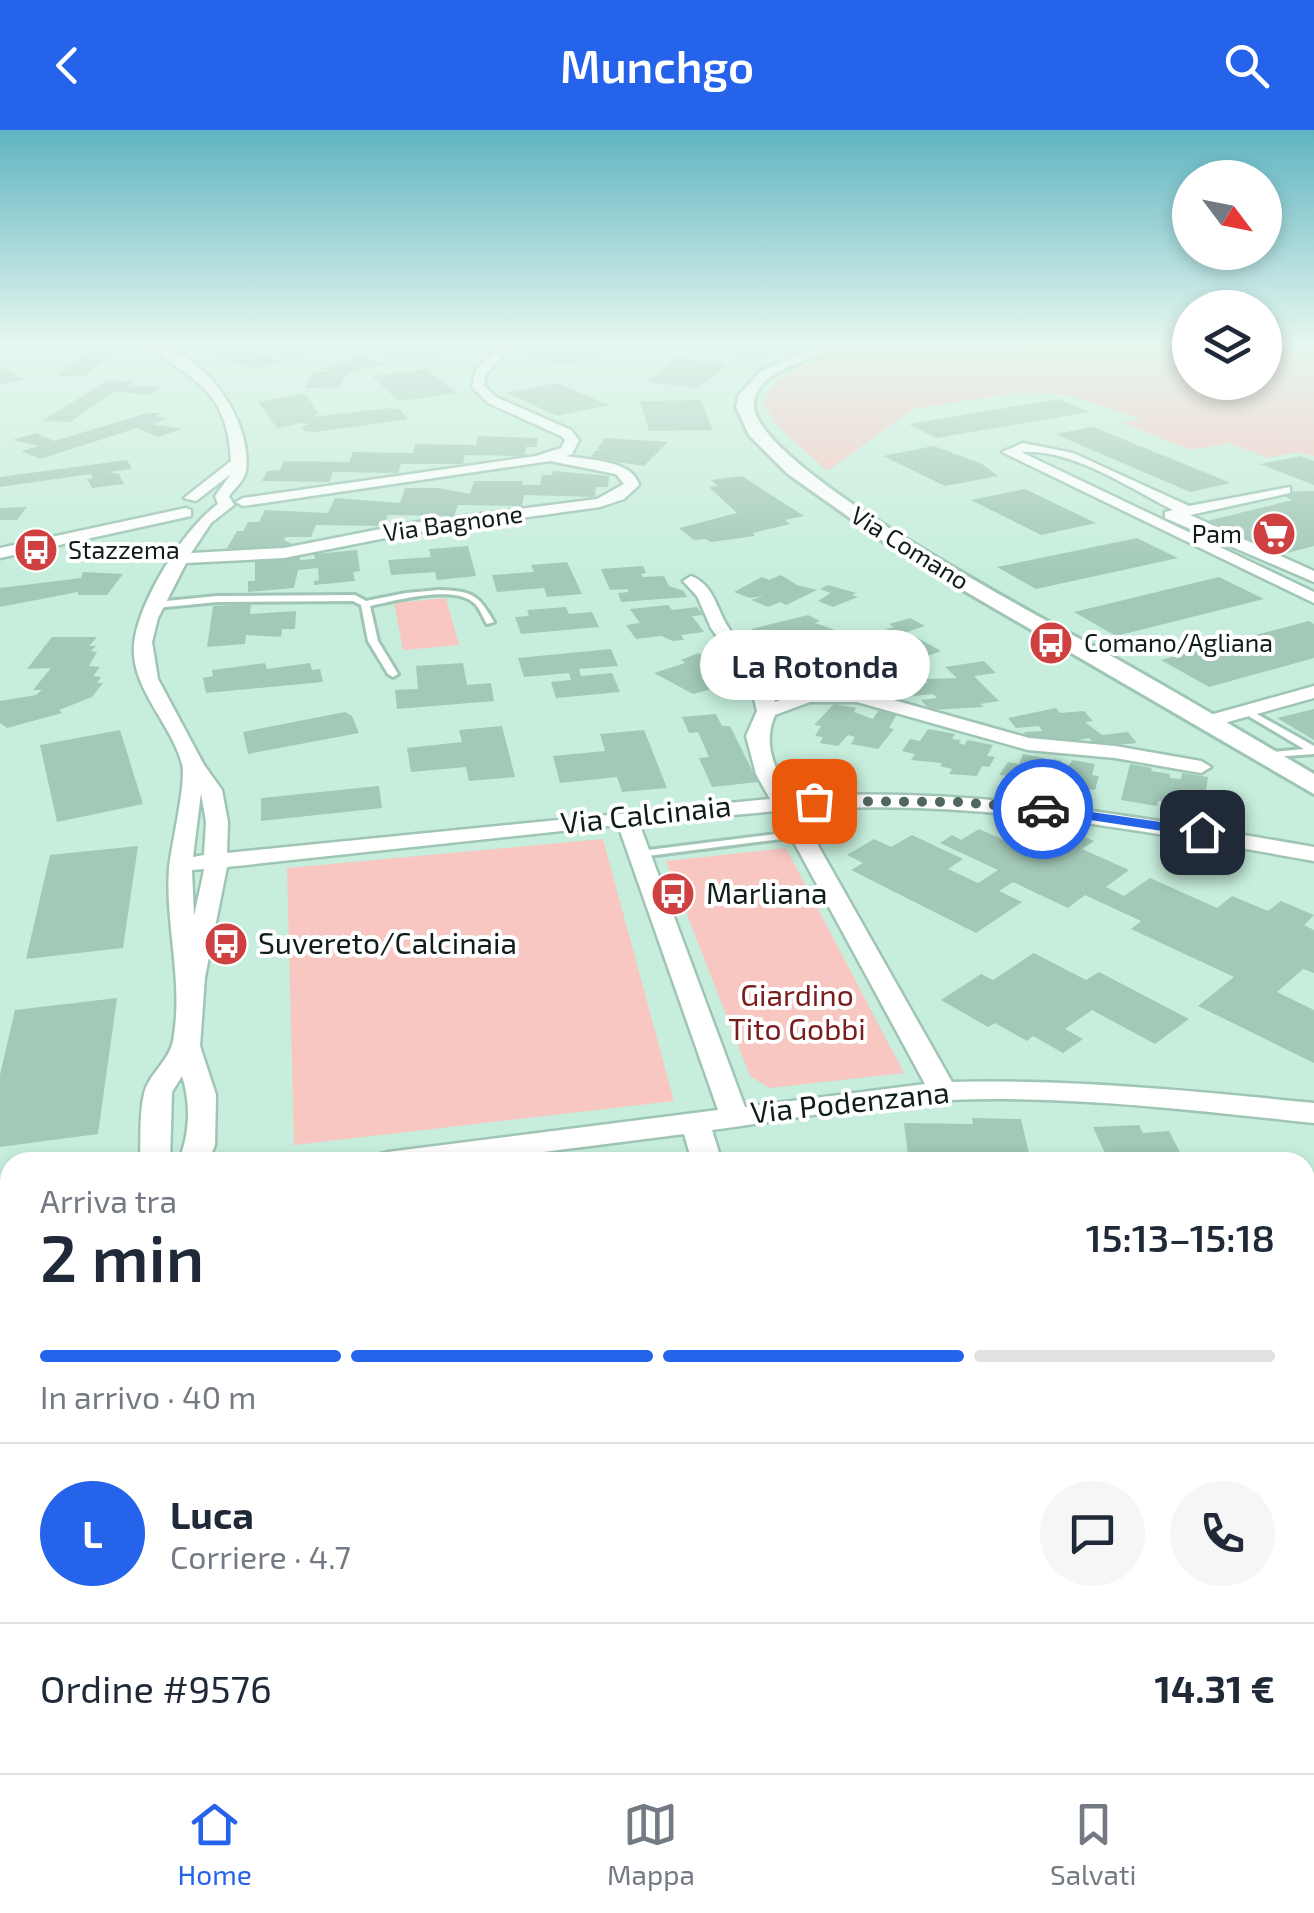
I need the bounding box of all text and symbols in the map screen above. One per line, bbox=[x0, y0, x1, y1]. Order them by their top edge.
icon: back bbox=[40, 38, 95, 93]
text: Munchgo bbox=[560, 38, 754, 92]
icon: search bbox=[1219, 38, 1274, 93]
north arrow bbox=[1172, 160, 1282, 270]
map controls bbox=[1172, 160, 1282, 400]
button: layers bbox=[1172, 290, 1282, 400]
street label: Via Bagnone bbox=[381, 497, 525, 547]
street label: Via Comano bbox=[846, 499, 975, 595]
supermarket icon: Pam bbox=[1251, 511, 1297, 557]
place label: Pam bbox=[1192, 518, 1242, 548]
bus stop icon: Stazzema bbox=[13, 527, 59, 573]
place label: Stazzema bbox=[68, 534, 180, 564]
bus stop icon: Comano/Agliana bbox=[1028, 620, 1074, 666]
place label: Comano/Agliana bbox=[1084, 627, 1273, 657]
callout: La Rotonda bbox=[699, 631, 929, 701]
text: La Rotonda bbox=[731, 646, 899, 684]
pin bbox=[772, 759, 857, 844]
courier bbox=[993, 759, 1093, 859]
icon: bag bbox=[787, 774, 842, 829]
icon: car bbox=[1016, 782, 1071, 837]
street label: Via Calcinaia bbox=[559, 786, 733, 840]
pin bbox=[1160, 790, 1245, 875]
icon: home bbox=[1175, 805, 1230, 860]
bus stop icon: Marliana bbox=[650, 871, 696, 917]
place label: Marliana bbox=[706, 874, 828, 910]
bus stop icon: Suvereto/Calcinaia bbox=[203, 921, 249, 967]
place label: Suvereto/Calcinaia bbox=[258, 924, 517, 960]
park label: Giardino Tito Gobbi bbox=[728, 976, 866, 1046]
street label: Via Podenzana bbox=[749, 1073, 951, 1129]
text: Arriva tra bbox=[40, 1181, 177, 1219]
text: 15:13–15:18 bbox=[1086, 1214, 1275, 1260]
text: 2 min bbox=[40, 1217, 204, 1295]
text: In arrivo · 40 m bbox=[40, 1377, 256, 1415]
button: chat bbox=[1040, 1481, 1145, 1586]
button: phone bbox=[1170, 1481, 1275, 1586]
text: Luca bbox=[170, 1491, 254, 1537]
text: L bbox=[82, 1510, 103, 1556]
text: Corriere · 4.7 bbox=[170, 1537, 351, 1575]
text: Ordine #9576 bbox=[40, 1665, 272, 1711]
text: 14.31 € bbox=[1155, 1665, 1275, 1711]
tab: Home bbox=[178, 1797, 252, 1891]
tab: Mappa bbox=[607, 1797, 695, 1891]
tab: Salvati bbox=[1050, 1797, 1136, 1891]

